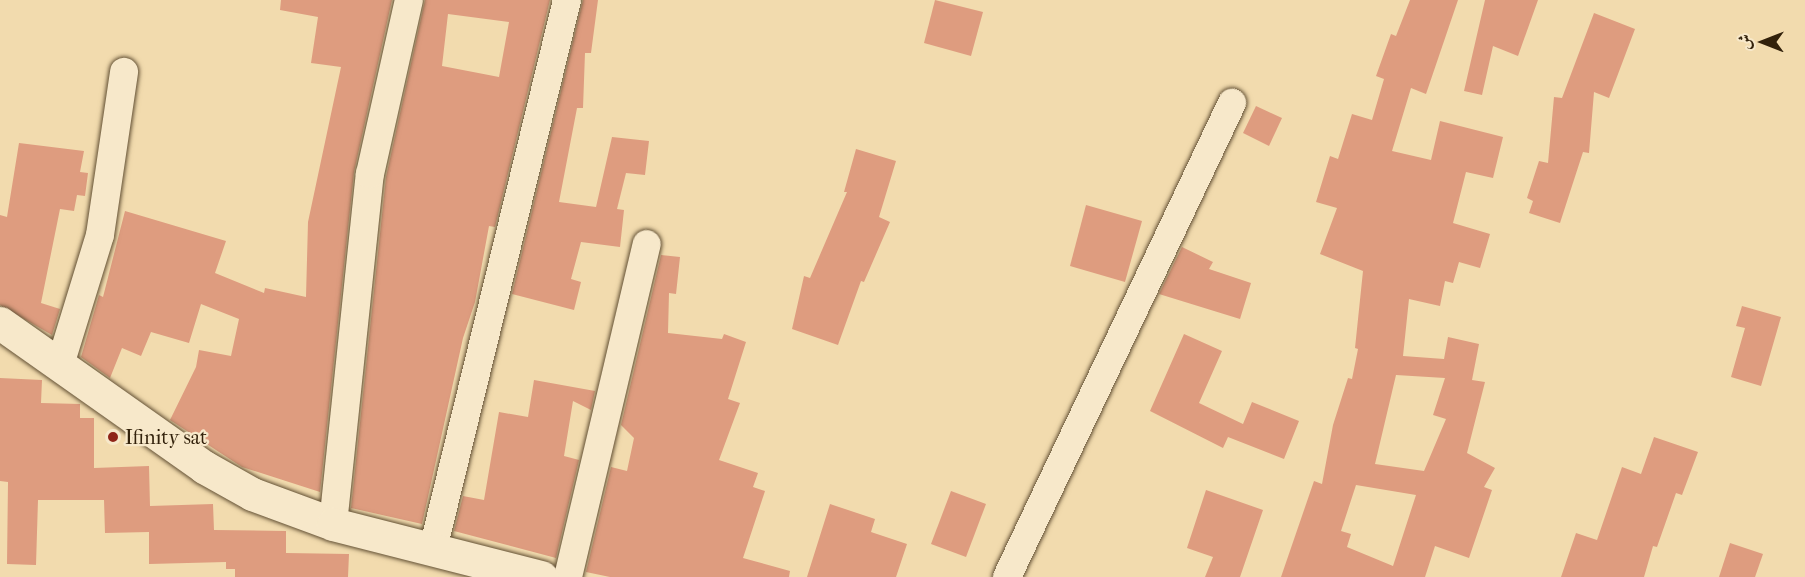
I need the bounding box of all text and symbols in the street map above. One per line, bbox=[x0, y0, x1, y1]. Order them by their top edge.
north arrow bbox=[1733, 12, 1793, 72]
text: ش bbox=[1735, 34, 1754, 50]
place label: Ifinity sat bbox=[125, 425, 207, 449]
marker: Ifinity sat bbox=[106, 430, 120, 444]

